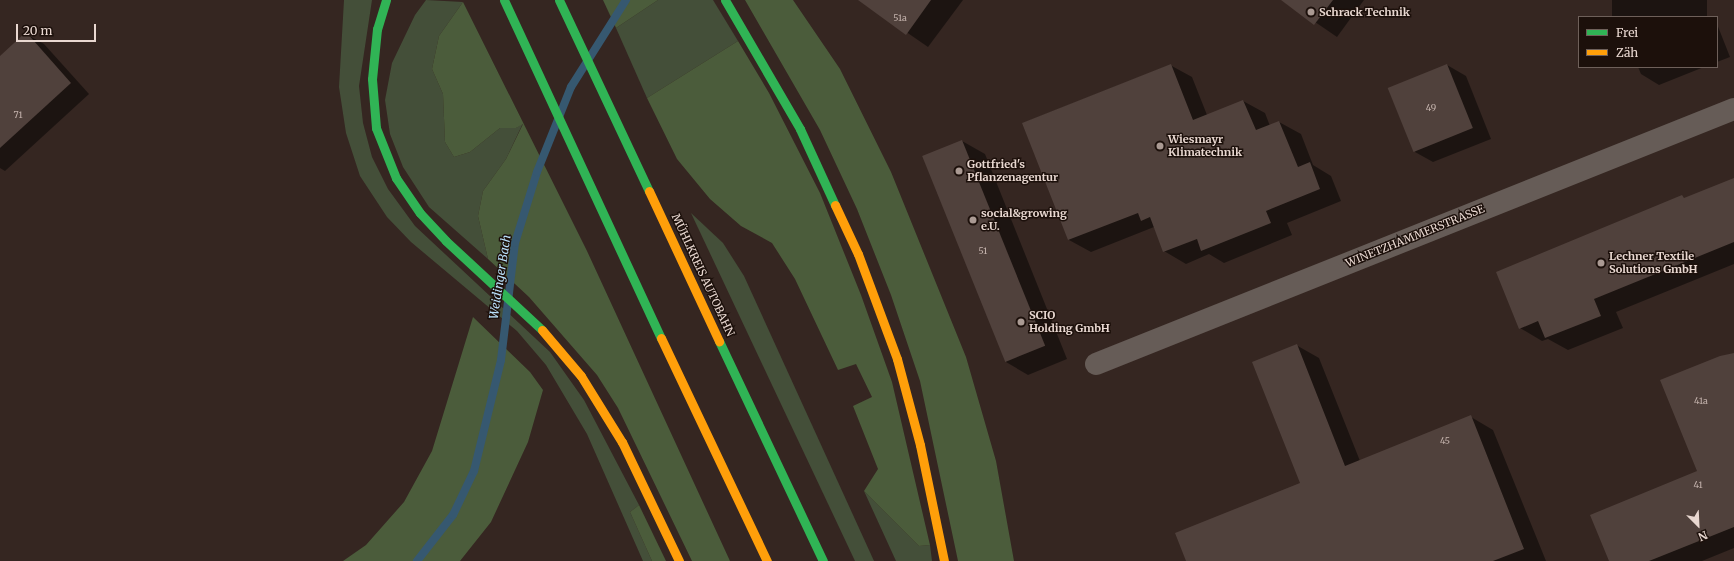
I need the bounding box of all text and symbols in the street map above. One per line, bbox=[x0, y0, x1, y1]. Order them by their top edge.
place label: Schrack Technik bbox=[1319, 5, 1410, 19]
marker: Schrack Technik bbox=[1306, 7, 1316, 17]
house number: 51a bbox=[893, 13, 907, 23]
scale bar bbox=[18, 16, 98, 42]
legend bbox=[1578, 16, 1718, 68]
text: 20 m bbox=[23, 23, 52, 38]
text: Frei bbox=[1616, 25, 1638, 40]
text: Zäh bbox=[1616, 45, 1638, 60]
house number: 49 bbox=[1426, 103, 1436, 113]
house number: 71 bbox=[13, 110, 23, 120]
place label: Wiesmayr Klimatechnik bbox=[1168, 133, 1242, 159]
marker: Wiesmayr Klimatechnik bbox=[1155, 141, 1165, 151]
place label: Gottfried's Pflanzenagentur bbox=[967, 158, 1058, 184]
marker: Gottfried's Pflanzenagentur bbox=[954, 166, 964, 176]
street label: WINETZHAMMERSTRASSE bbox=[1344, 202, 1486, 270]
place label: social&growing e.U. bbox=[981, 207, 1067, 233]
street label: MÜHLKREIS AUTOBAHN bbox=[669, 212, 737, 338]
marker: social&growing e.U. bbox=[968, 215, 978, 225]
water label: Weidinger Bach bbox=[486, 234, 514, 320]
house number: 51 bbox=[979, 246, 987, 256]
place label: Lechner Textile Solutions GmbH bbox=[1609, 250, 1698, 276]
marker: Lechner Textile Solutions GmbH bbox=[1596, 258, 1606, 268]
place label: SCIO Holding GmbH bbox=[1029, 309, 1110, 335]
marker: SCIO Holding GmbH bbox=[1016, 317, 1026, 327]
house number: 41a bbox=[1694, 396, 1708, 406]
house number: 45 bbox=[1440, 436, 1450, 446]
house number: 41 bbox=[1694, 480, 1702, 490]
north arrow bbox=[1678, 505, 1718, 545]
text: N bbox=[1696, 528, 1710, 544]

